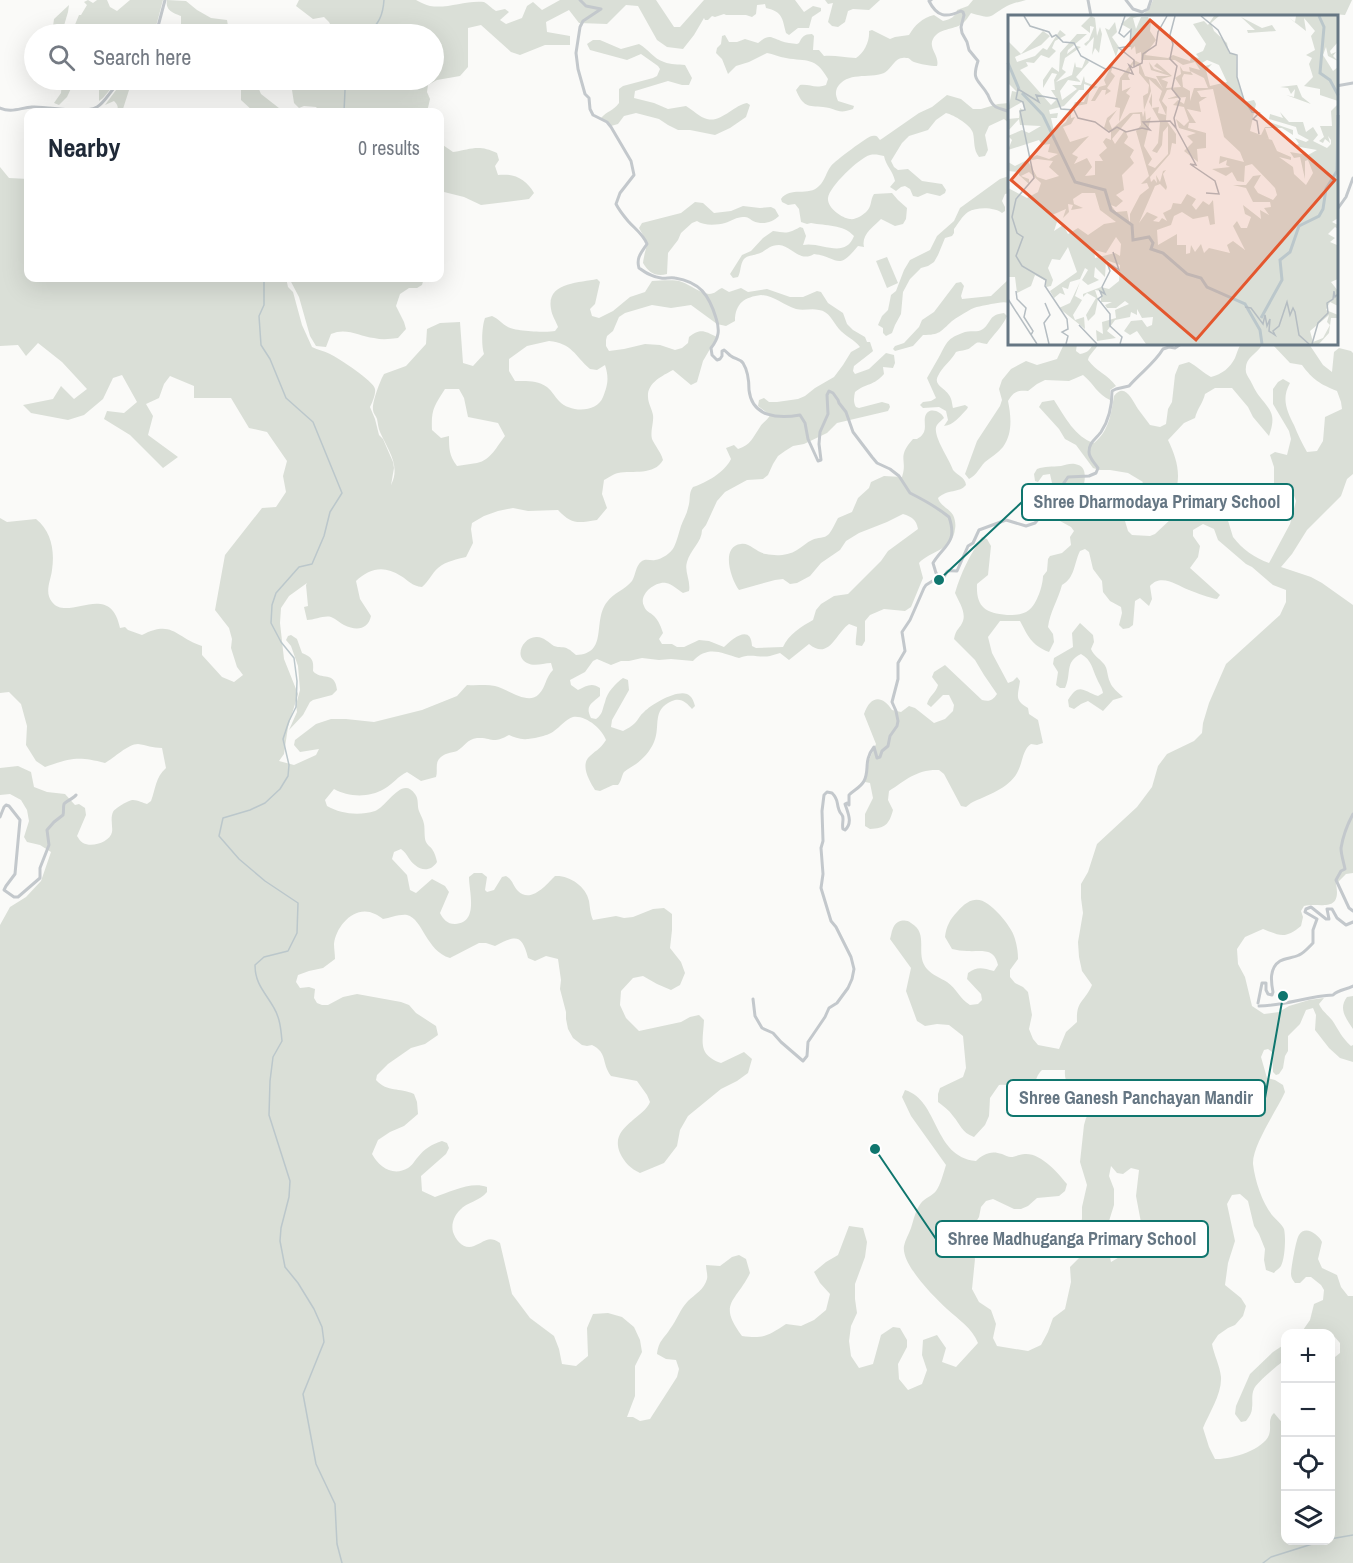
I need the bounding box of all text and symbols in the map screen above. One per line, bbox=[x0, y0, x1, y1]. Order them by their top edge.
inset map bbox=[1008, 15, 1338, 345]
search box bbox=[24, 24, 444, 90]
icon: search bbox=[45, 41, 78, 74]
text: Search here bbox=[93, 42, 191, 72]
text: Nearby bbox=[48, 130, 120, 165]
text: 0 results bbox=[358, 134, 420, 161]
callout: Shree Dharmodaya Primary School bbox=[1022, 484, 1293, 520]
text: Shree Dharmodaya Primary School bbox=[1034, 489, 1280, 514]
callout: Shree Ganesh Panchayan Mandir bbox=[1007, 1080, 1265, 1116]
text: Shree Ganesh Panchayan Mandir bbox=[1019, 1085, 1253, 1110]
callout: Shree Madhuganga Primary School bbox=[936, 1221, 1208, 1257]
text: Shree Madhuganga Primary School bbox=[948, 1226, 1196, 1251]
map controls bbox=[1281, 1329, 1335, 1545]
button: + bbox=[1281, 1329, 1335, 1383]
button: − bbox=[1281, 1383, 1335, 1437]
button: locate bbox=[1281, 1437, 1335, 1491]
button: layers bbox=[1281, 1491, 1335, 1545]

